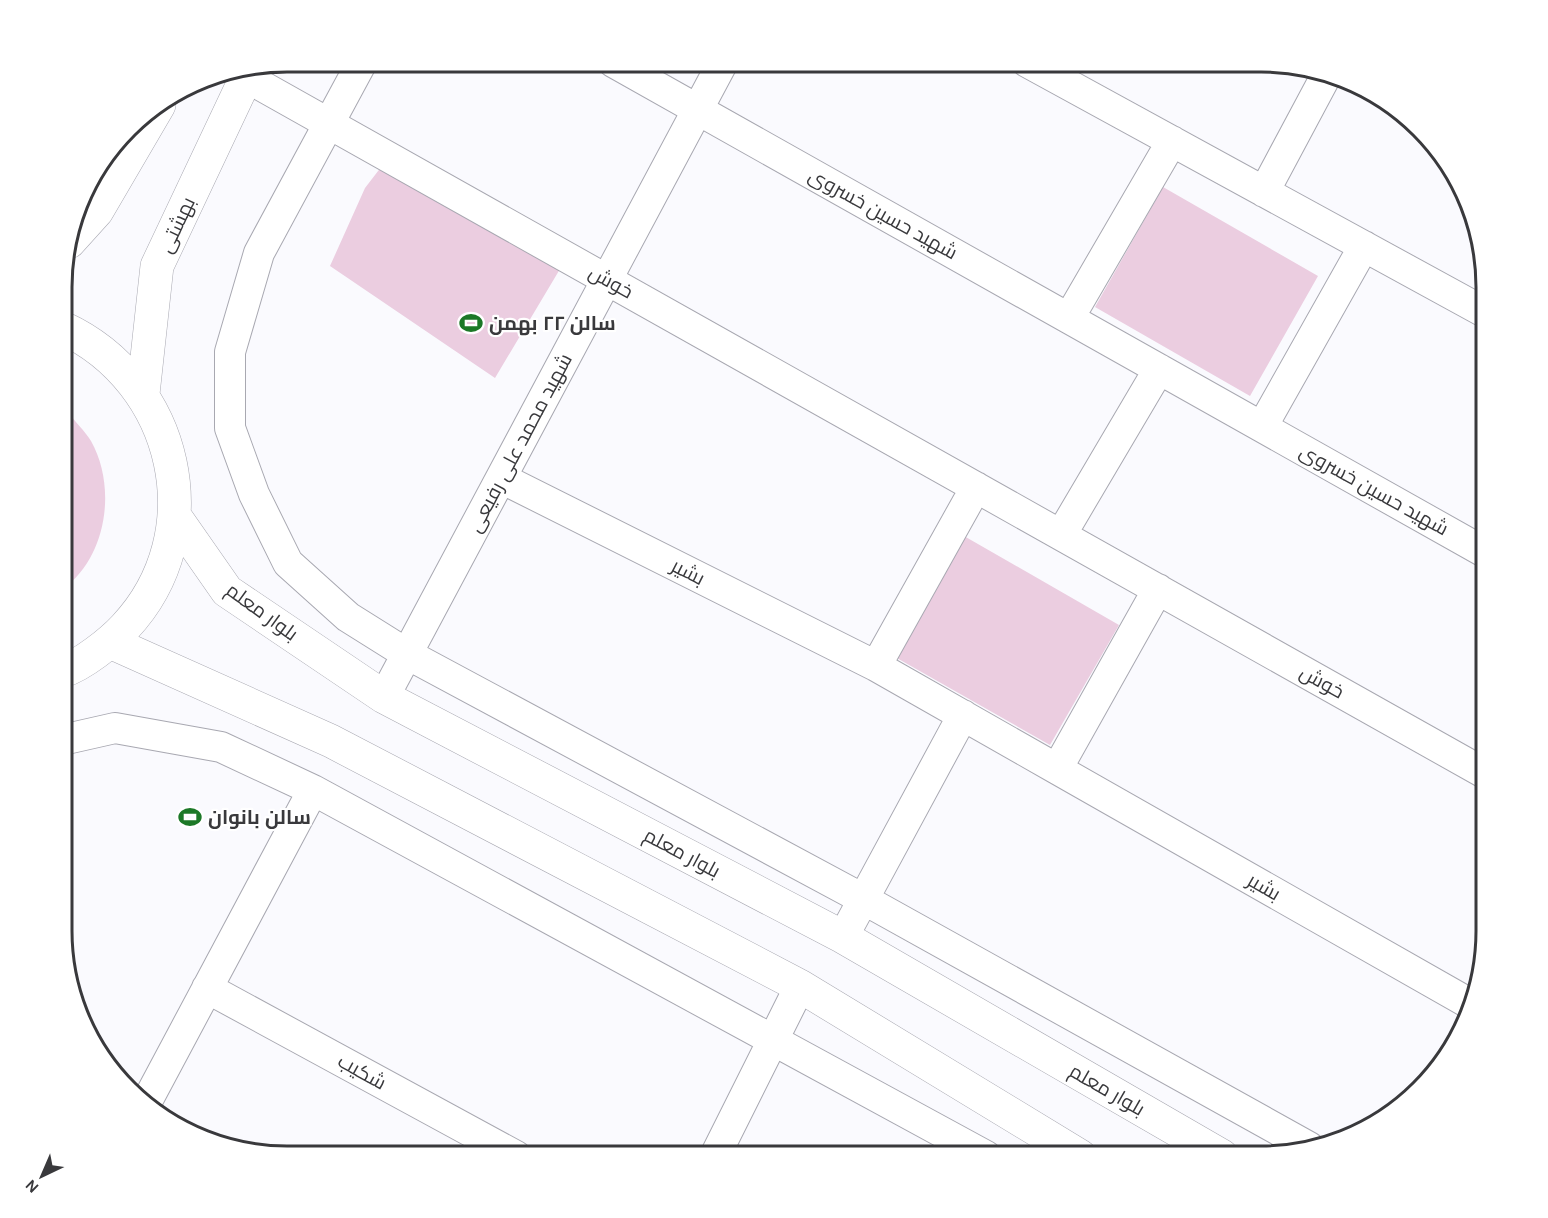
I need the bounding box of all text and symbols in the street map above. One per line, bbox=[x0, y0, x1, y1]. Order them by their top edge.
street label: شهید حسین خسروی bbox=[804, 164, 962, 265]
street label: بهشتی bbox=[154, 193, 201, 257]
street label: خوش bbox=[584, 261, 637, 304]
sports icon: سالن ۲۲ بهمن bbox=[458, 310, 484, 336]
place label: سالن ۲۲ بهمن bbox=[489, 312, 616, 336]
street label: شهید محمد علی رفیعی bbox=[463, 350, 578, 537]
street label: شهید حسین خسروی bbox=[1295, 440, 1453, 541]
street label: بشیر bbox=[667, 553, 709, 590]
street label: بلوار معلم bbox=[220, 578, 302, 647]
street label: خوش bbox=[1295, 661, 1348, 704]
sports icon: سالن بانوان bbox=[177, 804, 203, 830]
place label: سالن بانوان bbox=[208, 806, 311, 829]
street label: بلوار معلم bbox=[639, 823, 724, 884]
street label: بشیر bbox=[1242, 868, 1285, 906]
street label: شکیب bbox=[334, 1049, 390, 1095]
street label: بلوار معلم bbox=[1064, 1059, 1149, 1123]
north arrow bbox=[12, 1146, 72, 1206]
text: N bbox=[21, 1176, 43, 1197]

